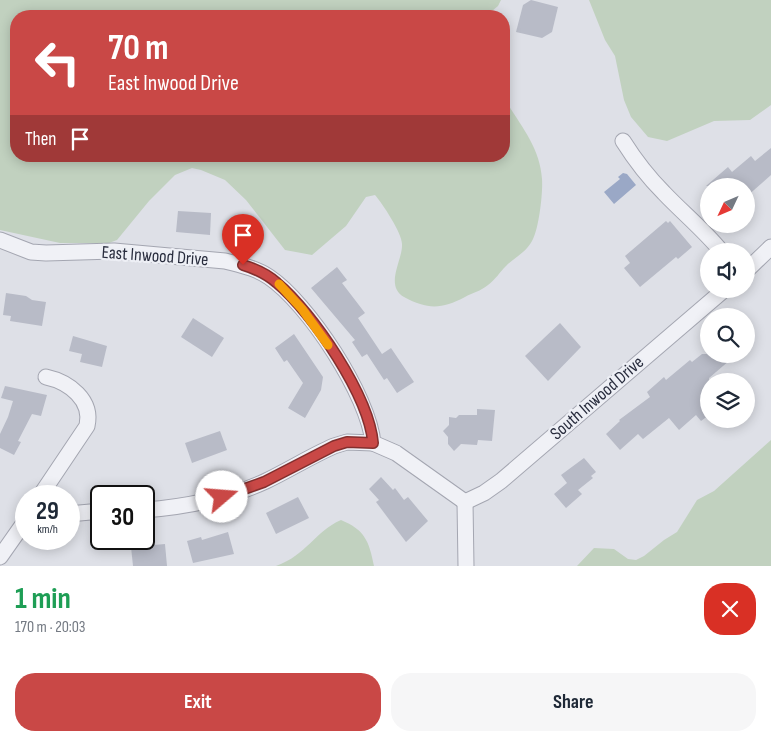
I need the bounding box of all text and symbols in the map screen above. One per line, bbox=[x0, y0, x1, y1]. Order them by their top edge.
text: 70 m bbox=[108, 27, 168, 70]
icon: left bbox=[25, 30, 90, 95]
text: East Inwood Drive bbox=[108, 70, 239, 97]
icon: arrive bbox=[66, 125, 94, 153]
text: Then bbox=[25, 128, 56, 151]
north arrow bbox=[700, 178, 755, 232]
map controls bbox=[700, 178, 755, 428]
pin bbox=[222, 214, 264, 265]
icon: arrive bbox=[229, 221, 257, 249]
street label: East Inwood Drive bbox=[101, 242, 209, 270]
button: sound bbox=[700, 243, 755, 298]
button: search bbox=[700, 308, 755, 363]
street label: South Inwood Drive bbox=[546, 352, 648, 444]
button: layers bbox=[700, 373, 755, 428]
position arrow bbox=[195, 470, 247, 522]
speed limit sign: 30 bbox=[90, 485, 155, 550]
text: 29 bbox=[36, 496, 59, 527]
text: km/h bbox=[37, 522, 58, 537]
text: 1 min bbox=[15, 581, 71, 617]
button: close bbox=[704, 583, 756, 635]
text: 170 m · 20:03 bbox=[15, 618, 86, 637]
button: Exit bbox=[15, 673, 381, 731]
button: Share bbox=[391, 673, 756, 731]

